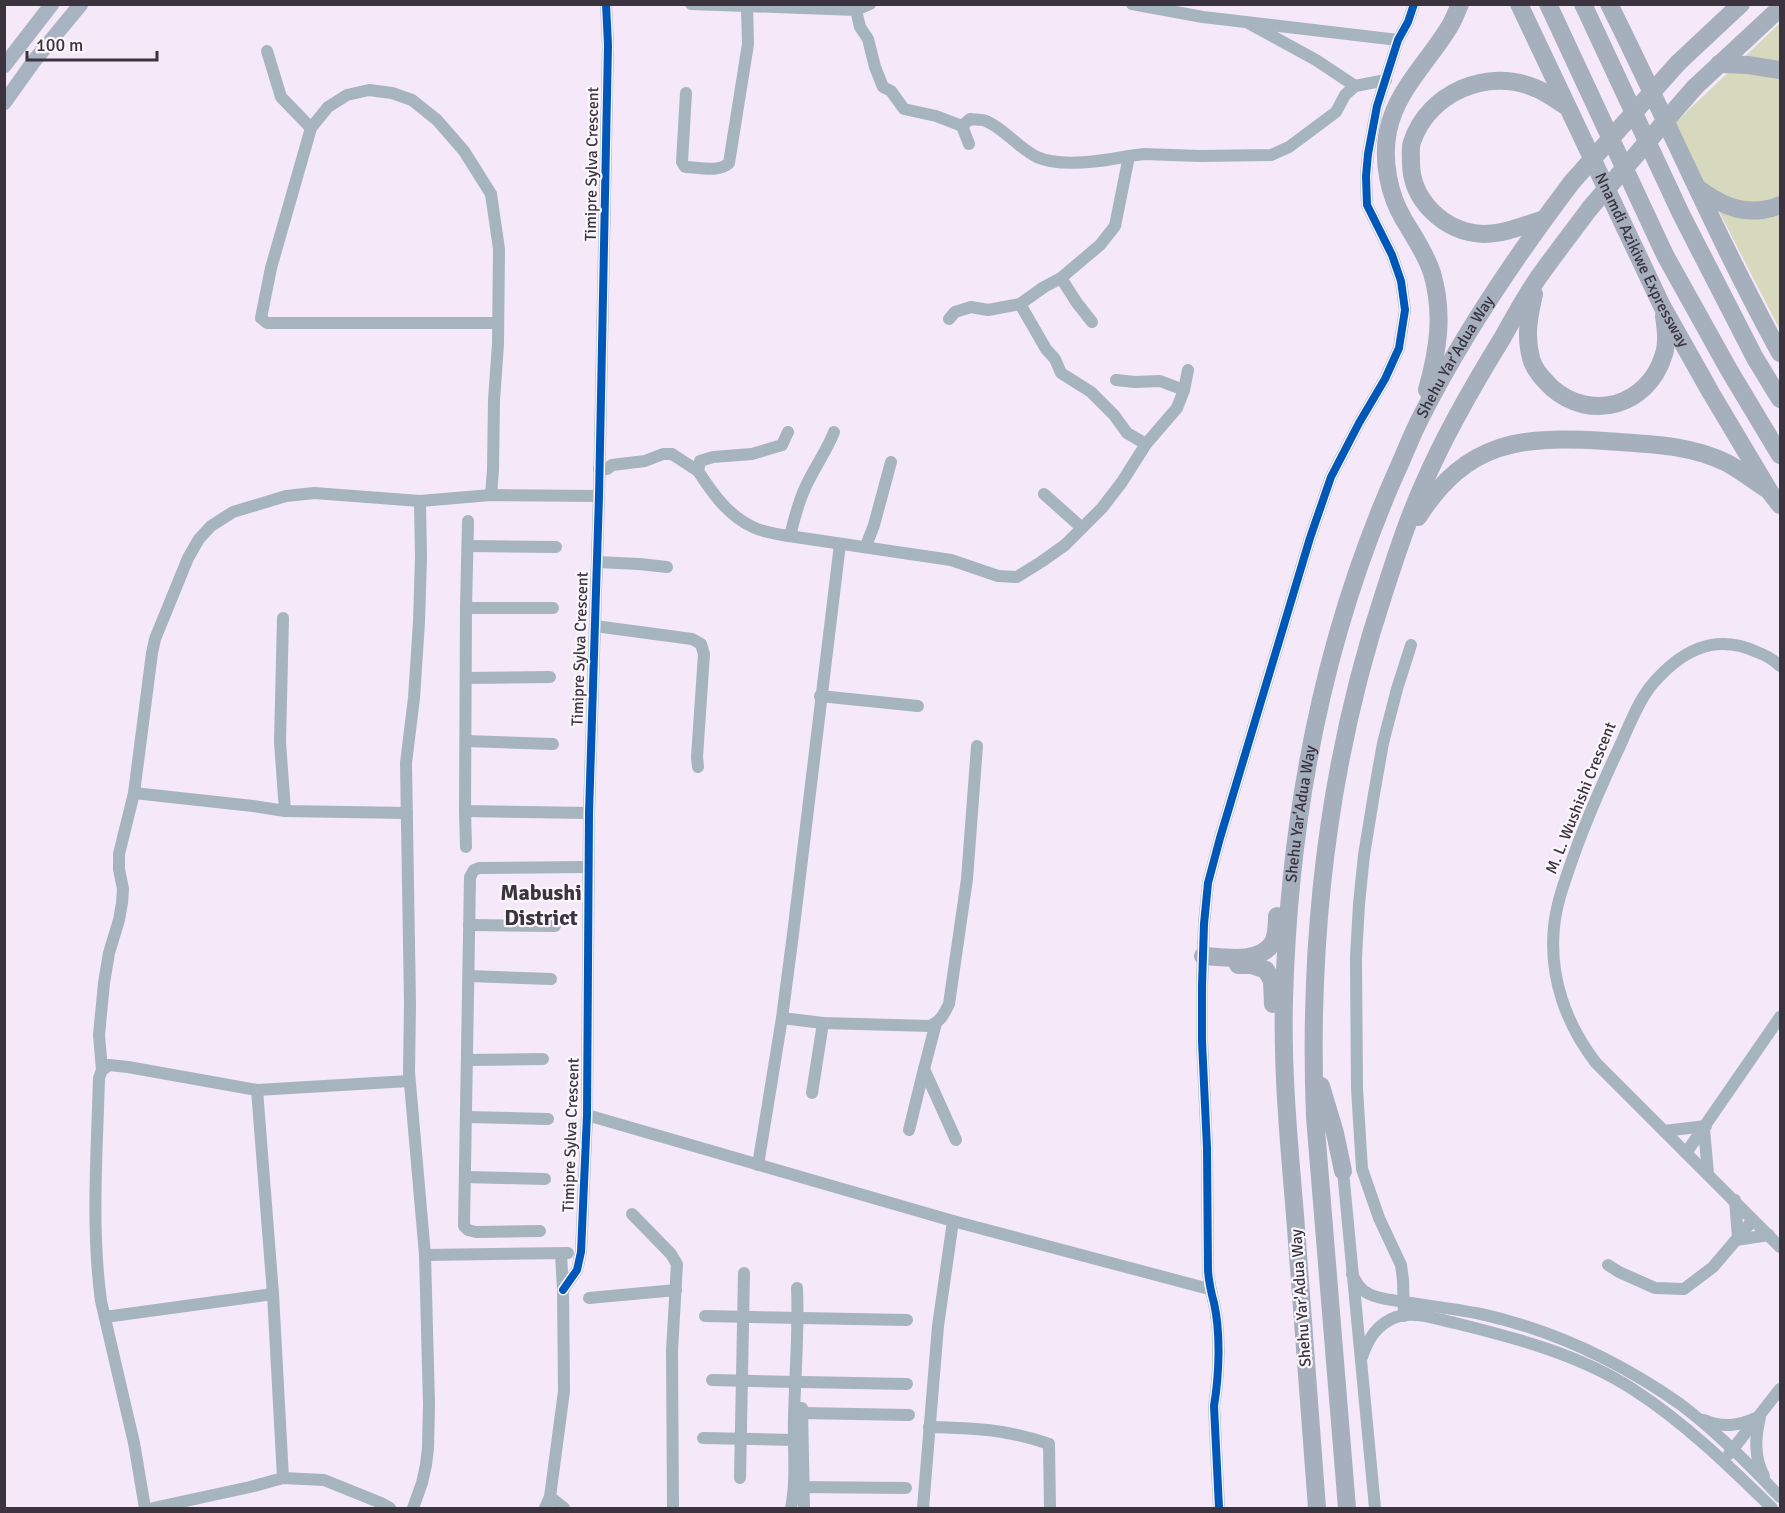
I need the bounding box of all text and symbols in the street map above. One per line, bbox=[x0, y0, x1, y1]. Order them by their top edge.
scale bar bbox=[27, 24, 158, 62]
text: 100 m bbox=[36, 34, 83, 56]
street label: Timipre Sylva Crescent bbox=[581, 86, 603, 241]
street label: Nnamdi Azikiwe Expressway bbox=[1590, 169, 1694, 352]
street label: Shehu Yar'Adua Way bbox=[1412, 292, 1499, 421]
street label: Timipre Sylva Crescent bbox=[567, 571, 593, 727]
street label: M. L. Wushishi Crescent bbox=[1541, 719, 1621, 877]
street label: Shehu Yar'Adua Way bbox=[1281, 743, 1321, 884]
district label: Mabushi District bbox=[500, 879, 582, 931]
street label: Timipre Sylva Crescent bbox=[558, 1057, 584, 1213]
street label: Shehu Yar'Adua Way bbox=[1286, 1228, 1316, 1368]

